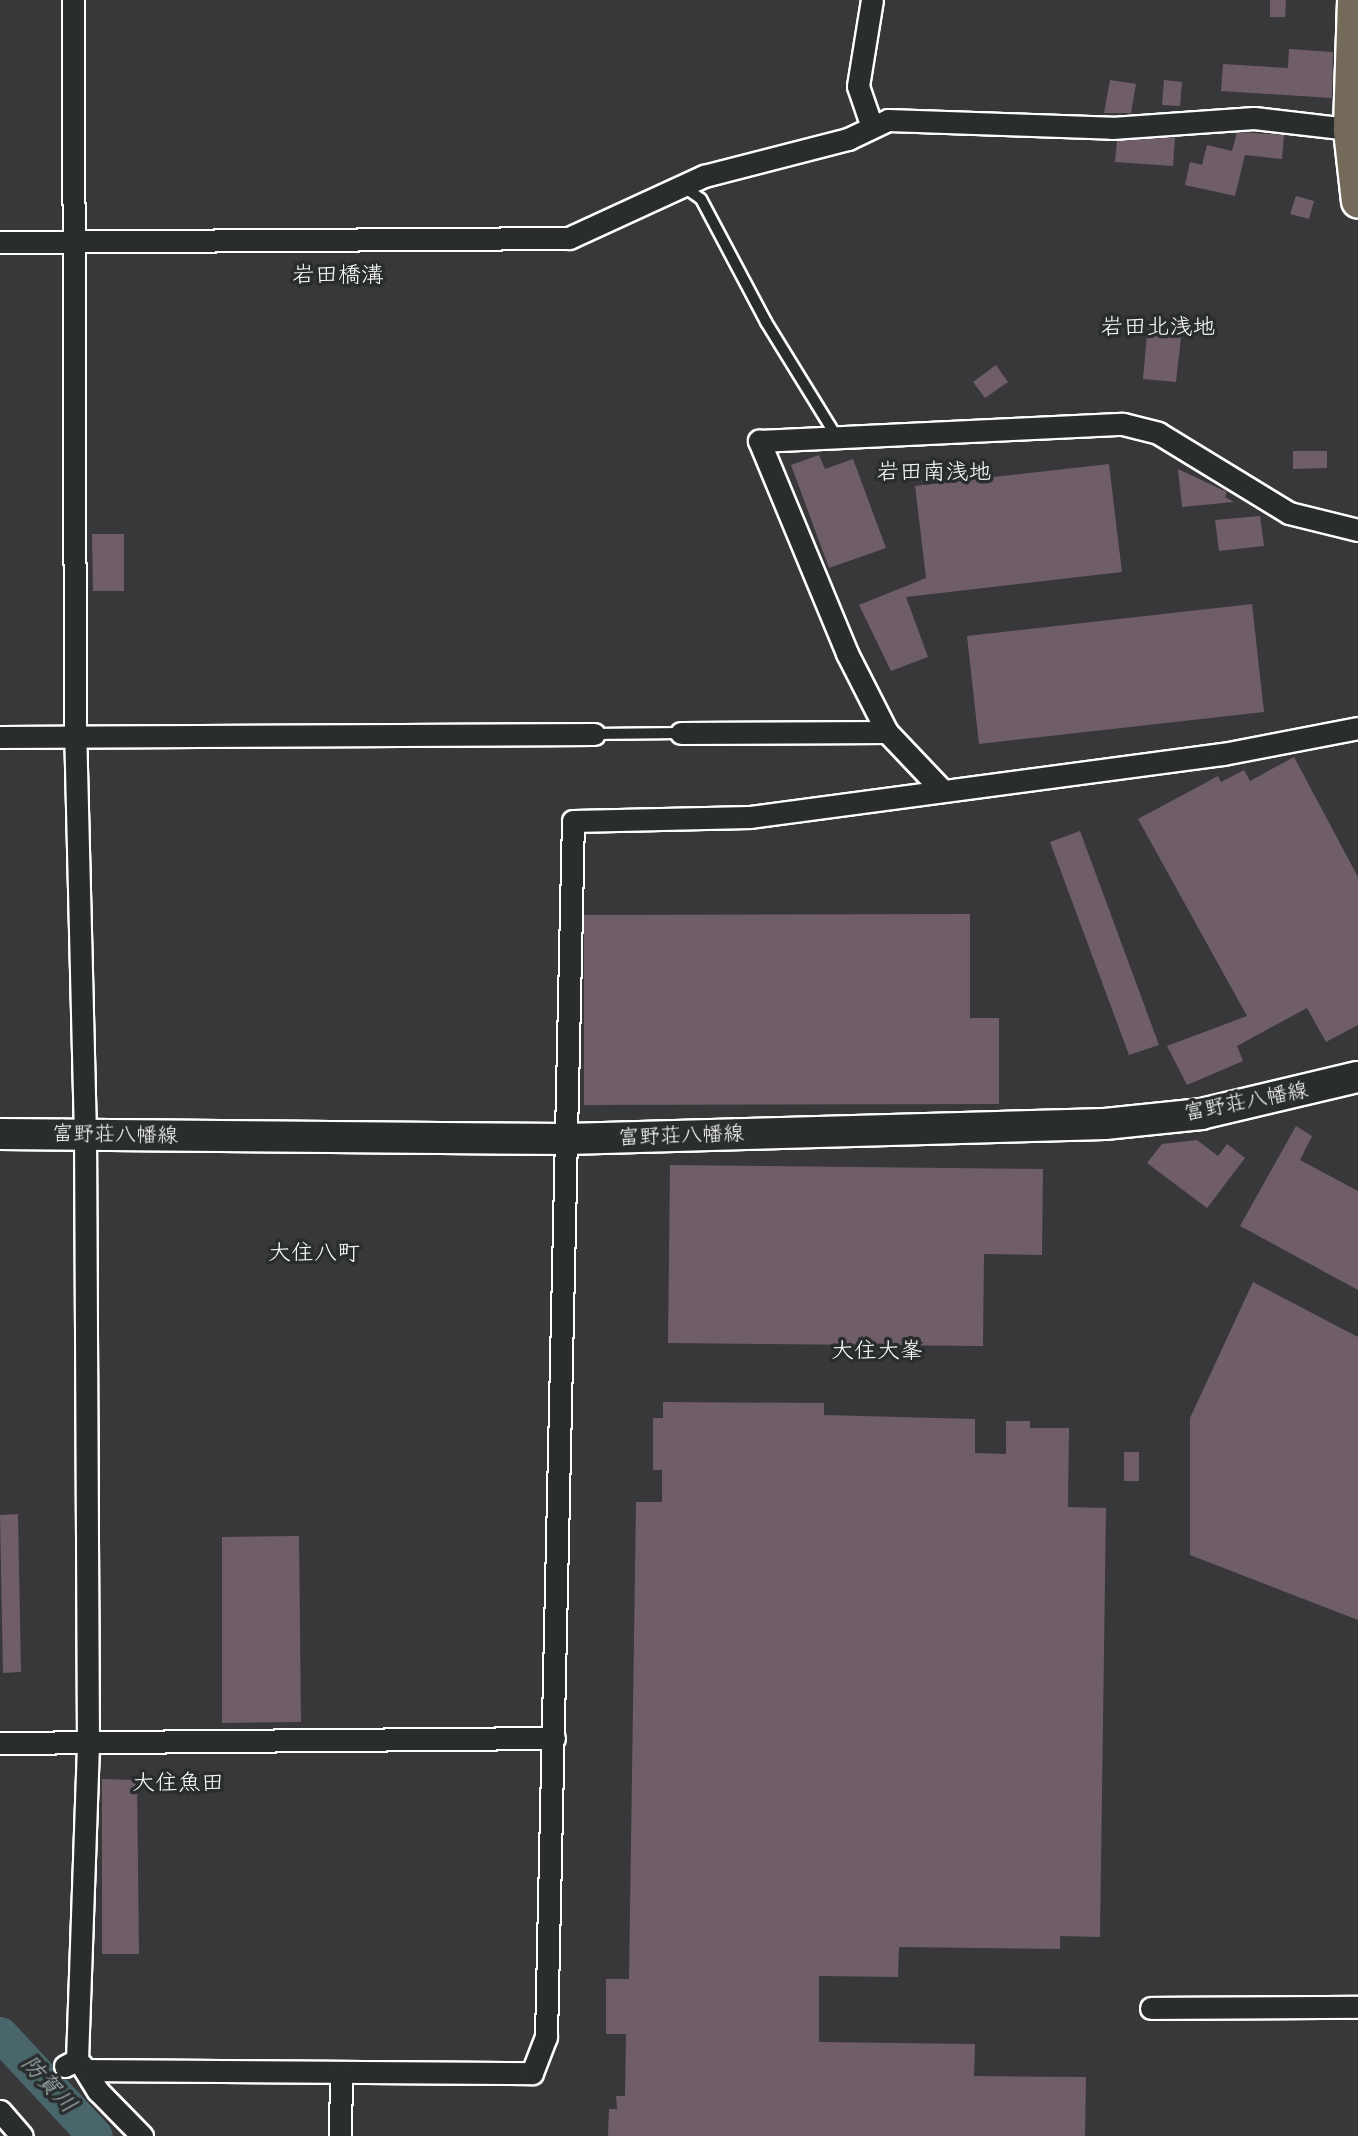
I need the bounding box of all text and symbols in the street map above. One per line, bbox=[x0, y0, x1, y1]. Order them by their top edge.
district label: 岩田橋溝 bbox=[292, 262, 384, 290]
district label: 岩田北浅地 bbox=[1101, 314, 1215, 342]
district label: 岩田南浅地 bbox=[877, 459, 991, 487]
street label: 富野荘八幡線 bbox=[1182, 1078, 1310, 1126]
street label: 富野荘八幡線 bbox=[52, 1121, 178, 1149]
street label: 富野荘八幡線 bbox=[618, 1121, 744, 1151]
district label: 大住八町 bbox=[268, 1240, 360, 1268]
district label: 大住大峯 bbox=[831, 1338, 923, 1366]
district label: 大住魚田 bbox=[132, 1770, 224, 1798]
water label: 防賀川 bbox=[14, 2050, 82, 2120]

